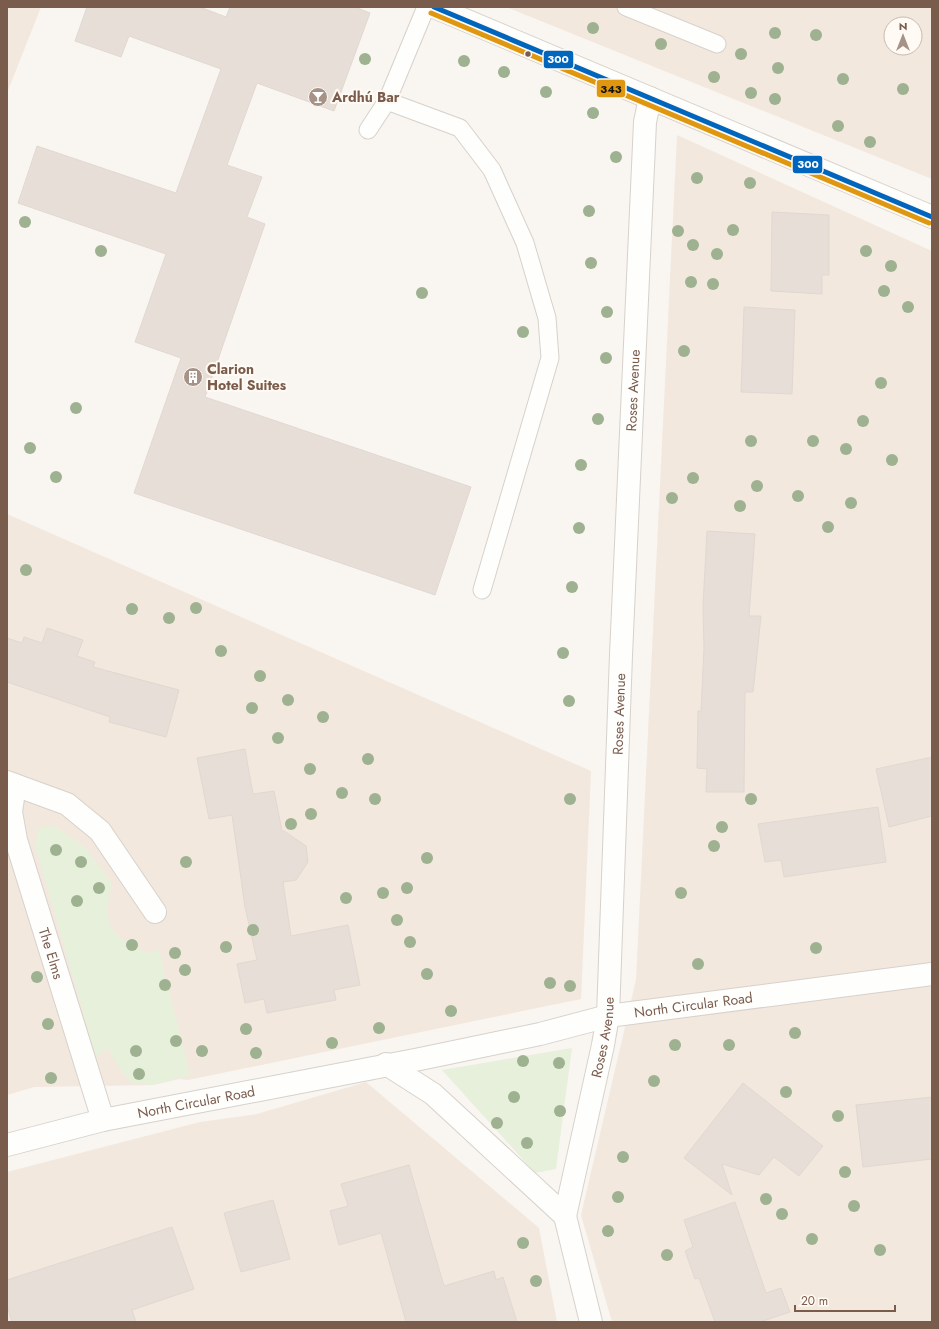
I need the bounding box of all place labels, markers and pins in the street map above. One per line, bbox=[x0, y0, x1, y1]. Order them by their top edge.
unlabelled marker bbox=[523, 49, 533, 59]
bar icon: Ardhú Bar bbox=[307, 86, 329, 108]
place label: Ardhú Bar bbox=[331, 87, 400, 107]
place label: Clarion Hotel Suites bbox=[207, 359, 287, 395]
building icon: Clarion Hotel Suites bbox=[182, 366, 204, 388]

